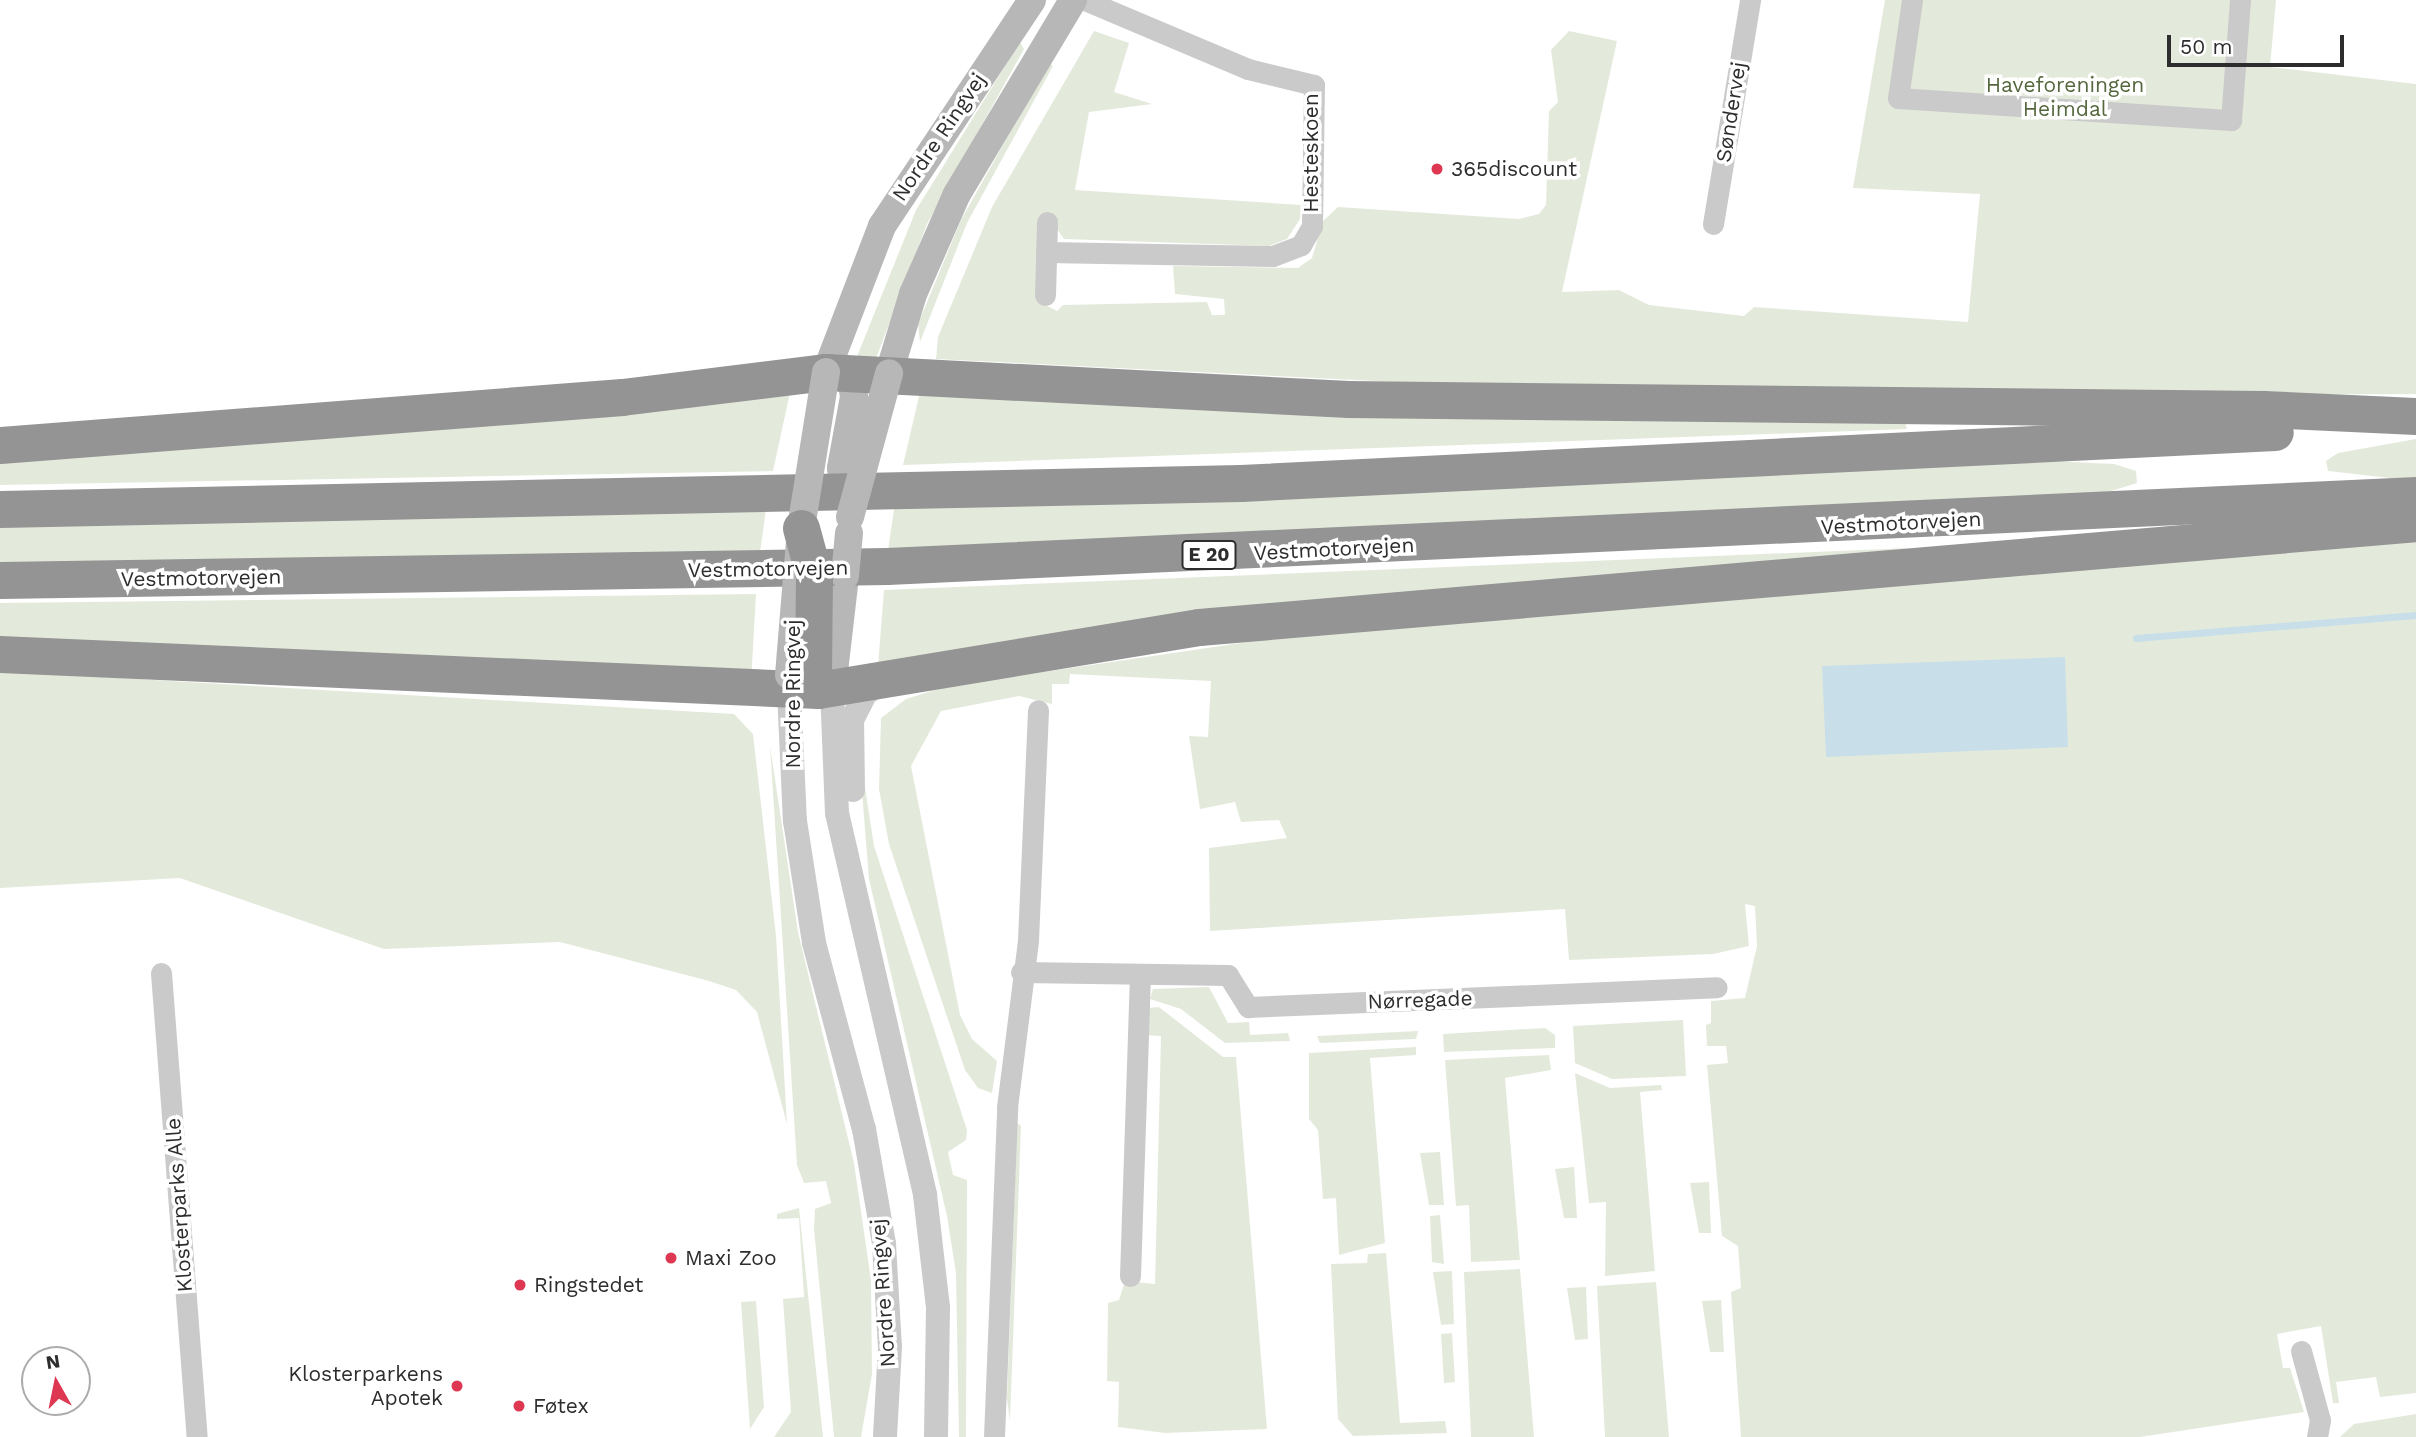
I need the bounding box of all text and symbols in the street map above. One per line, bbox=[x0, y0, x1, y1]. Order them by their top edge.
scale bar bbox=[2171, 21, 2348, 65]
text: 50 m bbox=[2180, 34, 2232, 59]
street label: Søndervej bbox=[1711, 60, 1751, 164]
street label: Nordre Ringvej bbox=[887, 68, 991, 206]
park label: Haveforeningen Heimdal bbox=[1986, 72, 2144, 122]
street label: Hesteskoen bbox=[1298, 93, 1324, 213]
place label: 365discount bbox=[1451, 156, 1577, 182]
marker: 365discount bbox=[1429, 161, 1445, 177]
street label: Vestmotorvejen bbox=[1820, 506, 1982, 540]
street label: Vestmotorvejen bbox=[1253, 532, 1415, 566]
road number: E 20 bbox=[1181, 540, 1237, 570]
street label: Vestmotorvejen bbox=[687, 555, 849, 583]
street label: Vestmotorvejen bbox=[120, 564, 282, 592]
street label: Nordre Ringvej bbox=[780, 620, 806, 768]
street label: Nørregade bbox=[1367, 986, 1473, 1014]
street label: Klosterparks Alle bbox=[160, 1116, 198, 1294]
street label: Nordre Ringvej bbox=[865, 1218, 901, 1368]
place label: Maxi Zoo bbox=[685, 1245, 777, 1271]
marker: Maxi Zoo bbox=[663, 1250, 679, 1266]
place label: Ringstedet bbox=[534, 1272, 643, 1298]
marker: Ringstedet bbox=[512, 1277, 528, 1293]
north arrow bbox=[21, 1346, 91, 1416]
text: N bbox=[44, 1349, 62, 1374]
place label: Klosterparkens Apotek bbox=[288, 1361, 443, 1411]
marker: Klosterparkens Apotek bbox=[449, 1378, 465, 1394]
place label: Føtex bbox=[533, 1393, 589, 1419]
marker: Føtex bbox=[511, 1398, 527, 1414]

